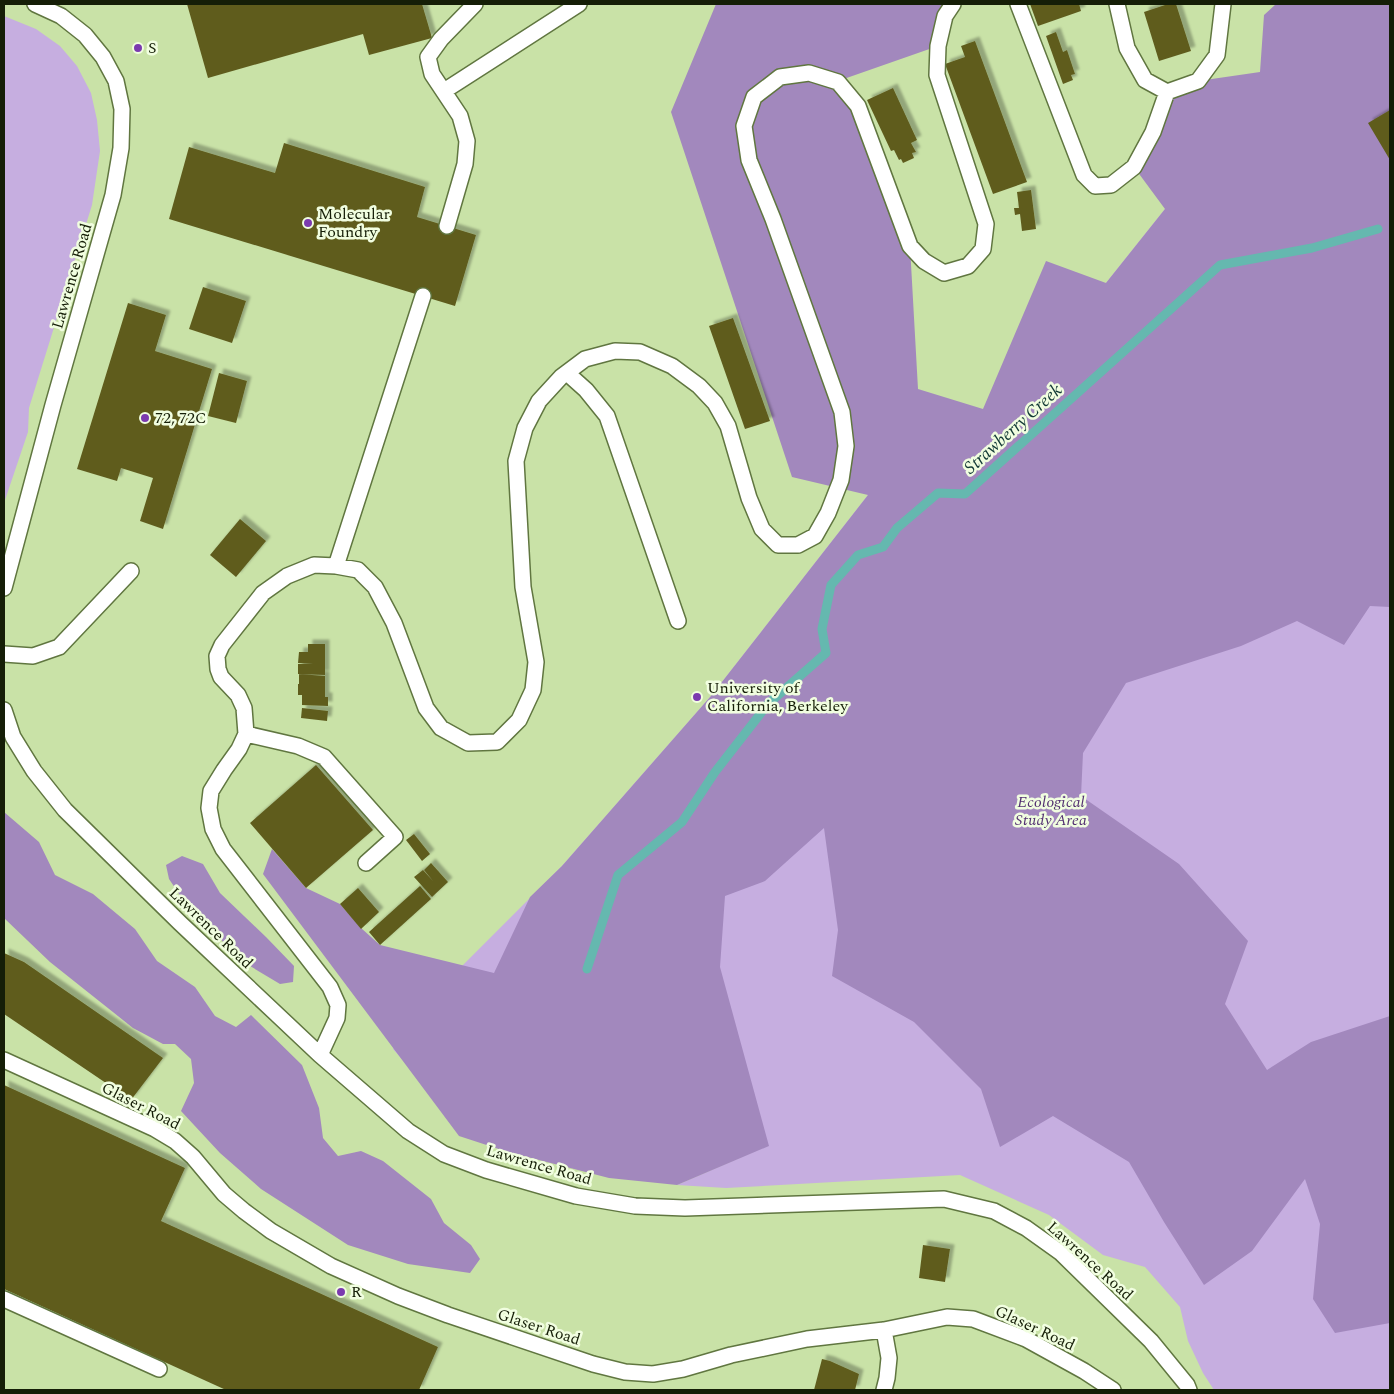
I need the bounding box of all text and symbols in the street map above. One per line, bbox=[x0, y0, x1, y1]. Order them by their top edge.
place label: S bbox=[148, 36, 157, 60]
marker: S bbox=[132, 42, 144, 54]
place label: Molecular Foundry bbox=[318, 202, 390, 244]
marker: Molecular Foundry bbox=[302, 217, 314, 229]
street label: Lawrence Road bbox=[45, 220, 99, 332]
water label: Strawberry Creek bbox=[958, 377, 1069, 481]
place label: 72, 72C bbox=[155, 406, 207, 430]
marker: 72, 72C bbox=[139, 412, 151, 424]
place label: University of California, Berkeley bbox=[707, 676, 849, 718]
marker: University of California, Berkeley bbox=[691, 691, 703, 703]
park label: Ecological Study Area bbox=[1015, 790, 1087, 832]
street label: Lawrence Road bbox=[164, 882, 259, 974]
street label: Glaser Road bbox=[97, 1076, 185, 1136]
street label: Lawrence Road bbox=[483, 1138, 595, 1192]
street label: Lawrence Road bbox=[1042, 1216, 1139, 1306]
place label: R bbox=[351, 1280, 362, 1304]
marker: R bbox=[335, 1286, 347, 1298]
street label: Glaser Road bbox=[991, 1299, 1079, 1357]
street label: Glaser Road bbox=[494, 1302, 584, 1352]

